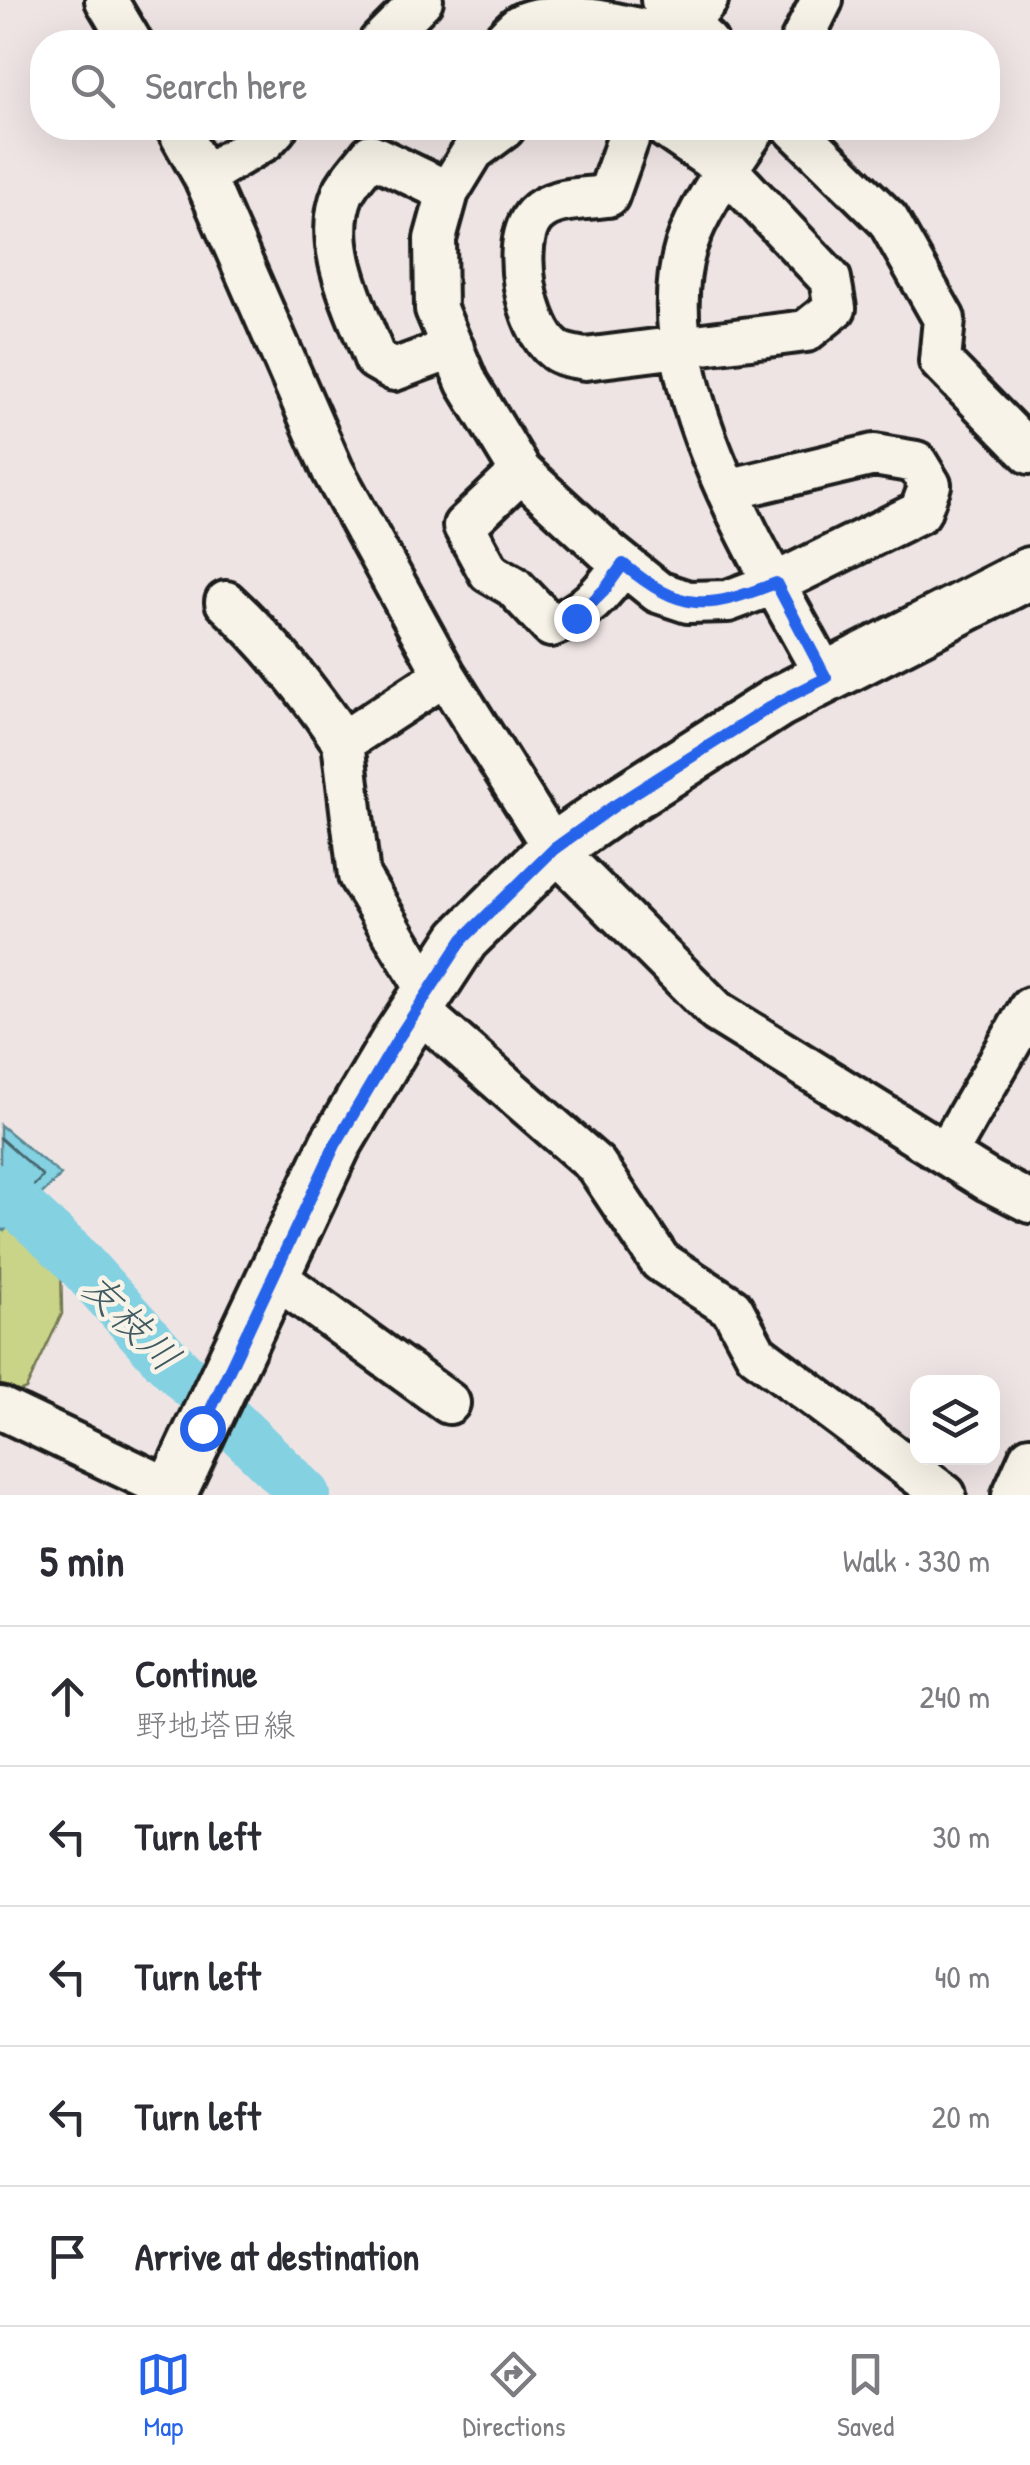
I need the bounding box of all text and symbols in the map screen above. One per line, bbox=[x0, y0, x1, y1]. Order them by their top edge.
search box bbox=[30, 30, 1000, 140]
icon: search bbox=[65, 58, 120, 113]
text: Search here bbox=[145, 59, 307, 111]
route end bbox=[554, 596, 600, 642]
water label: 友枝川 bbox=[70, 1259, 194, 1383]
map controls bbox=[910, 1375, 1000, 1465]
button: layers bbox=[910, 1375, 1000, 1465]
route start bbox=[180, 1406, 226, 1452]
text: 5 min bbox=[40, 1532, 124, 1589]
text: Walk · 330 m bbox=[843, 1539, 990, 1582]
text: Continue bbox=[135, 1647, 257, 1699]
icon: ahead bbox=[40, 1669, 95, 1724]
text: 240 m bbox=[920, 1675, 990, 1718]
text: 野地塔田線 bbox=[135, 1703, 295, 1746]
icon: left bbox=[40, 1809, 95, 1864]
text: Turn left bbox=[135, 1810, 260, 1862]
text: 30 m bbox=[932, 1815, 990, 1858]
icon: left bbox=[40, 1949, 95, 2004]
text: Turn left bbox=[135, 1950, 260, 2002]
text: 40 m bbox=[935, 1955, 990, 1998]
icon: left bbox=[40, 2089, 95, 2144]
text: Turn left bbox=[135, 2090, 260, 2142]
text: 20 m bbox=[932, 2095, 990, 2138]
icon: arrive bbox=[40, 2229, 95, 2284]
text: Arrive at destination bbox=[135, 2230, 419, 2282]
tab: Map bbox=[136, 2347, 191, 2445]
tab: Directions bbox=[462, 2347, 565, 2445]
tab: Saved bbox=[837, 2347, 894, 2445]

